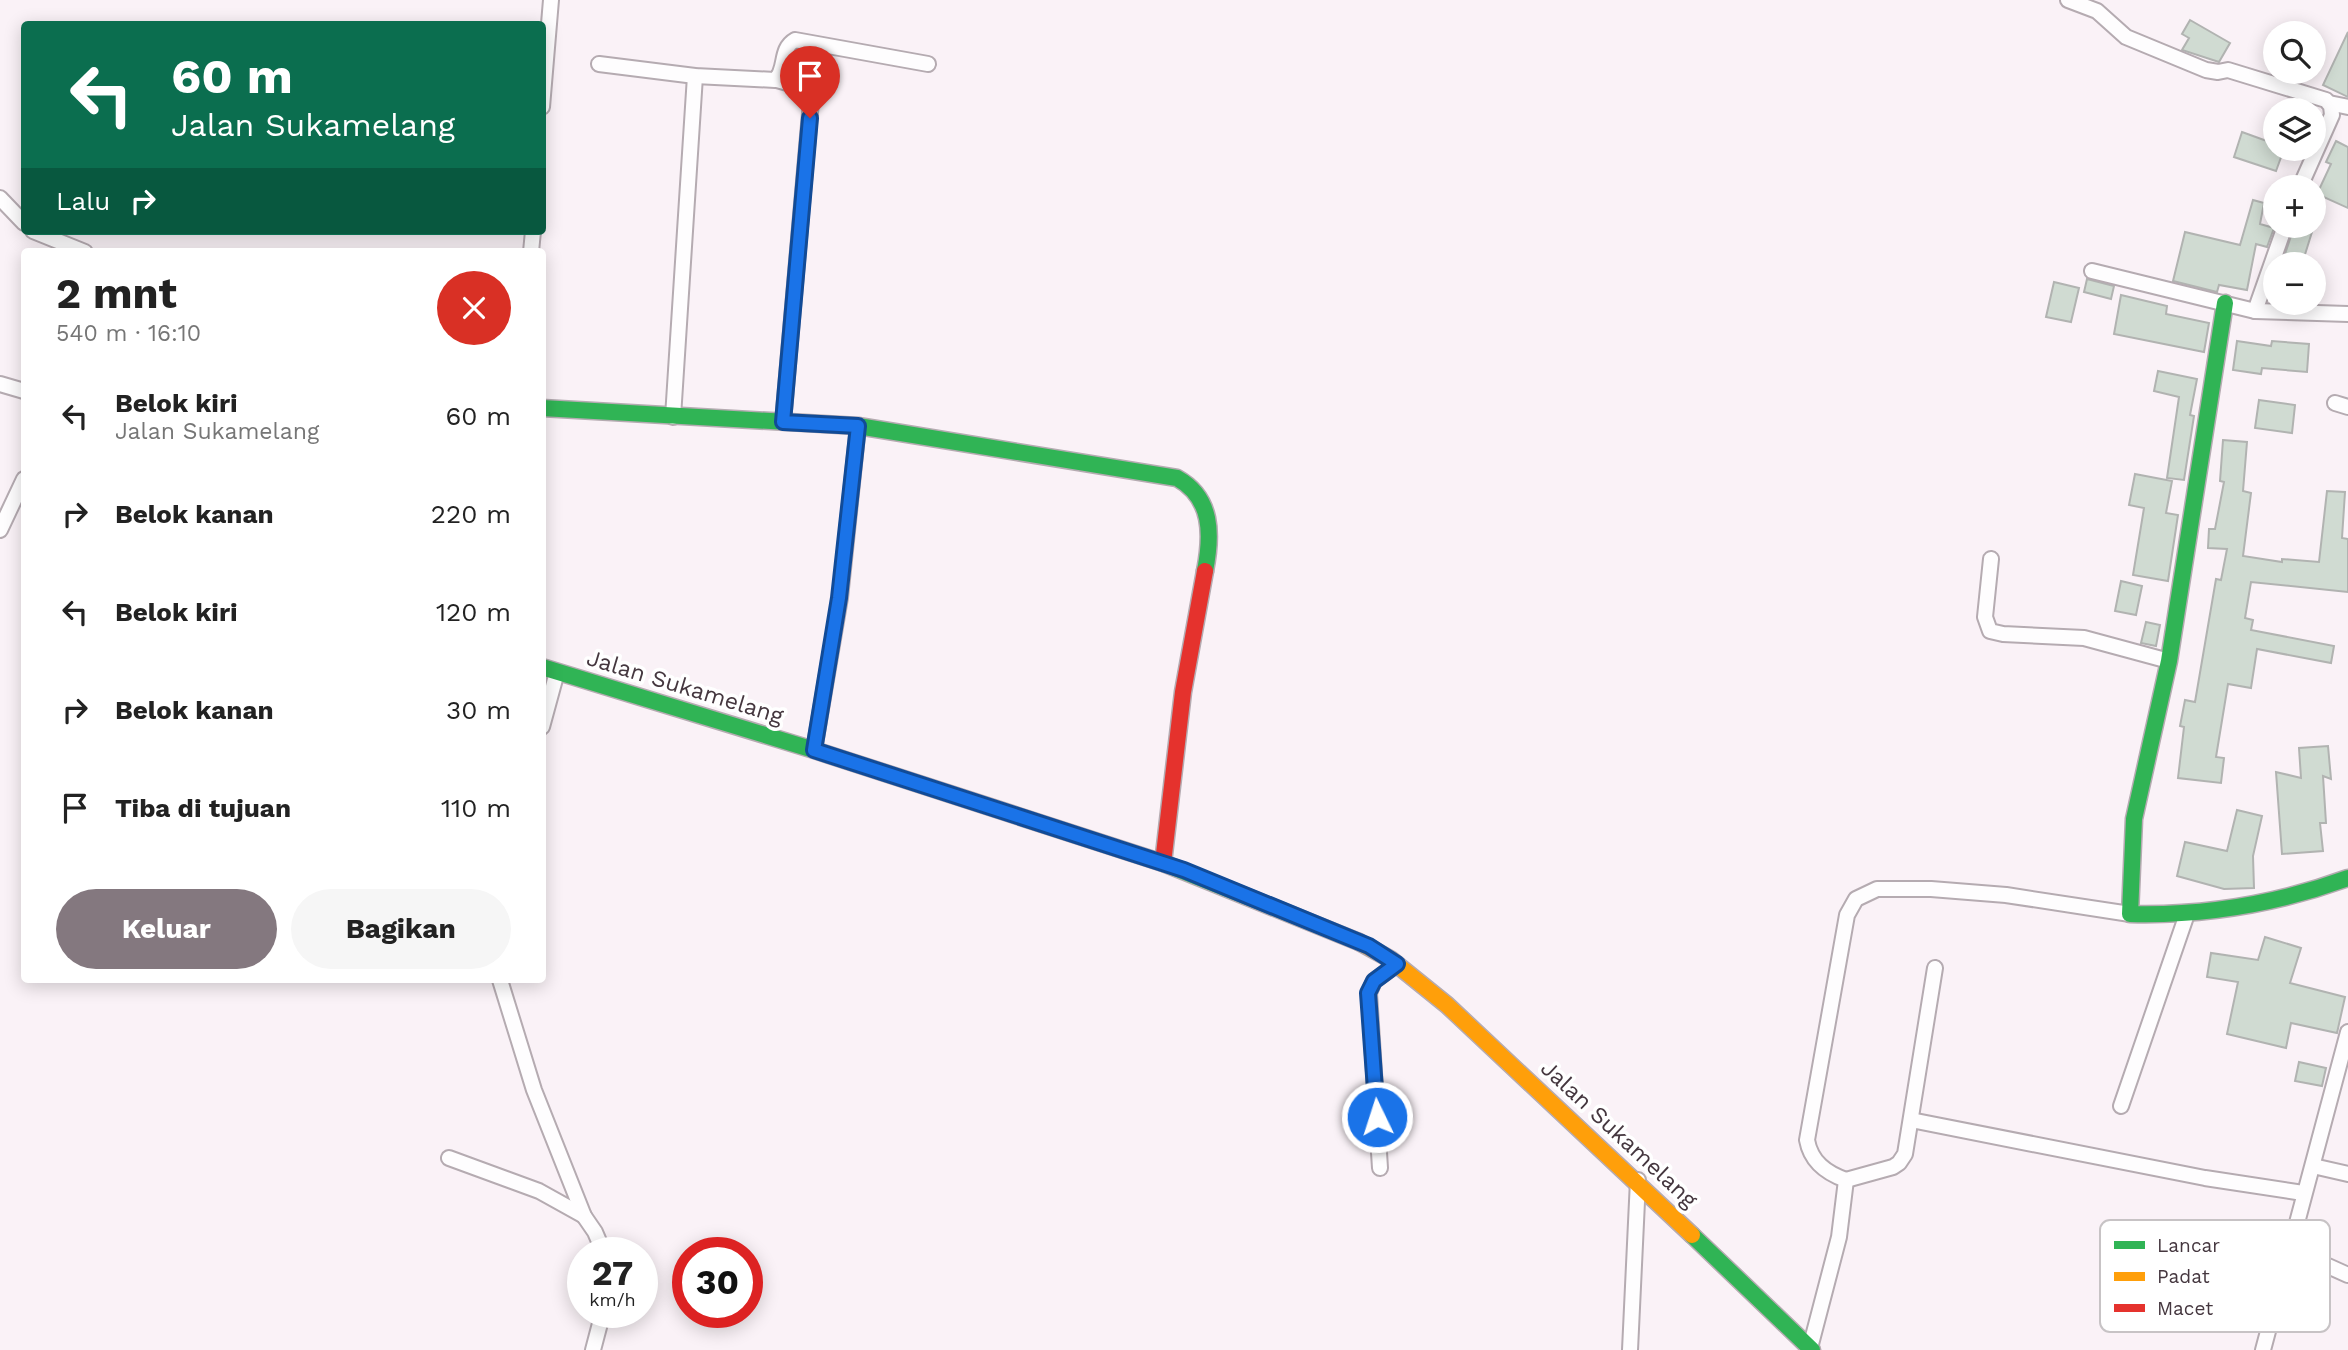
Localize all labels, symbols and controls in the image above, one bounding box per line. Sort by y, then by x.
map controls [2263,21,2326,315]
button: search [2263,21,2326,84]
pin [780,46,840,118]
text: 60 m [171,47,293,105]
icon: left [56,49,147,140]
icon: arrive [791,57,829,95]
button: layers [2263,98,2326,161]
text: Jalan Sukamelang [171,106,455,144]
button: + [2263,175,2326,238]
icon: right [124,182,162,220]
text: Lalu [56,186,110,216]
button: − [2263,252,2326,315]
text: 2 mnt [56,269,177,318]
button: close [437,271,511,345]
text: 540 m · 16:10 [56,320,201,347]
text: Belok kiri [115,388,238,418]
icon: left [56,397,94,435]
text: 60 m [445,401,511,431]
text: Jalan Sukamelang [115,418,319,445]
icon: right [56,495,94,533]
text: Belok kanan [115,499,274,529]
text: 220 m [431,499,511,529]
icon: left [56,593,94,631]
text: Belok kiri [115,597,238,627]
text: 120 m [436,597,511,627]
street label: Jalan Sukamelang [583,644,787,730]
icon: right [56,691,94,729]
text: Belok kanan [115,695,274,725]
text: 30 m [446,695,511,725]
icon: arrive [56,789,94,827]
text: Tiba di tujuan [115,793,291,823]
text: 110 m [441,793,511,823]
button: Keluar [56,889,277,969]
button: Bagikan [291,889,511,969]
street label: Jalan Sukamelang [1535,1055,1703,1214]
position arrow [1340,1080,1414,1154]
legend [2100,1220,2330,1332]
text: Lancar [2157,1234,2220,1257]
speed limit sign: 30 [672,1237,763,1328]
text: 27 [592,1252,633,1294]
text: Padat [2157,1265,2210,1288]
text: km/h [589,1289,636,1310]
text: Macet [2157,1297,2213,1320]

